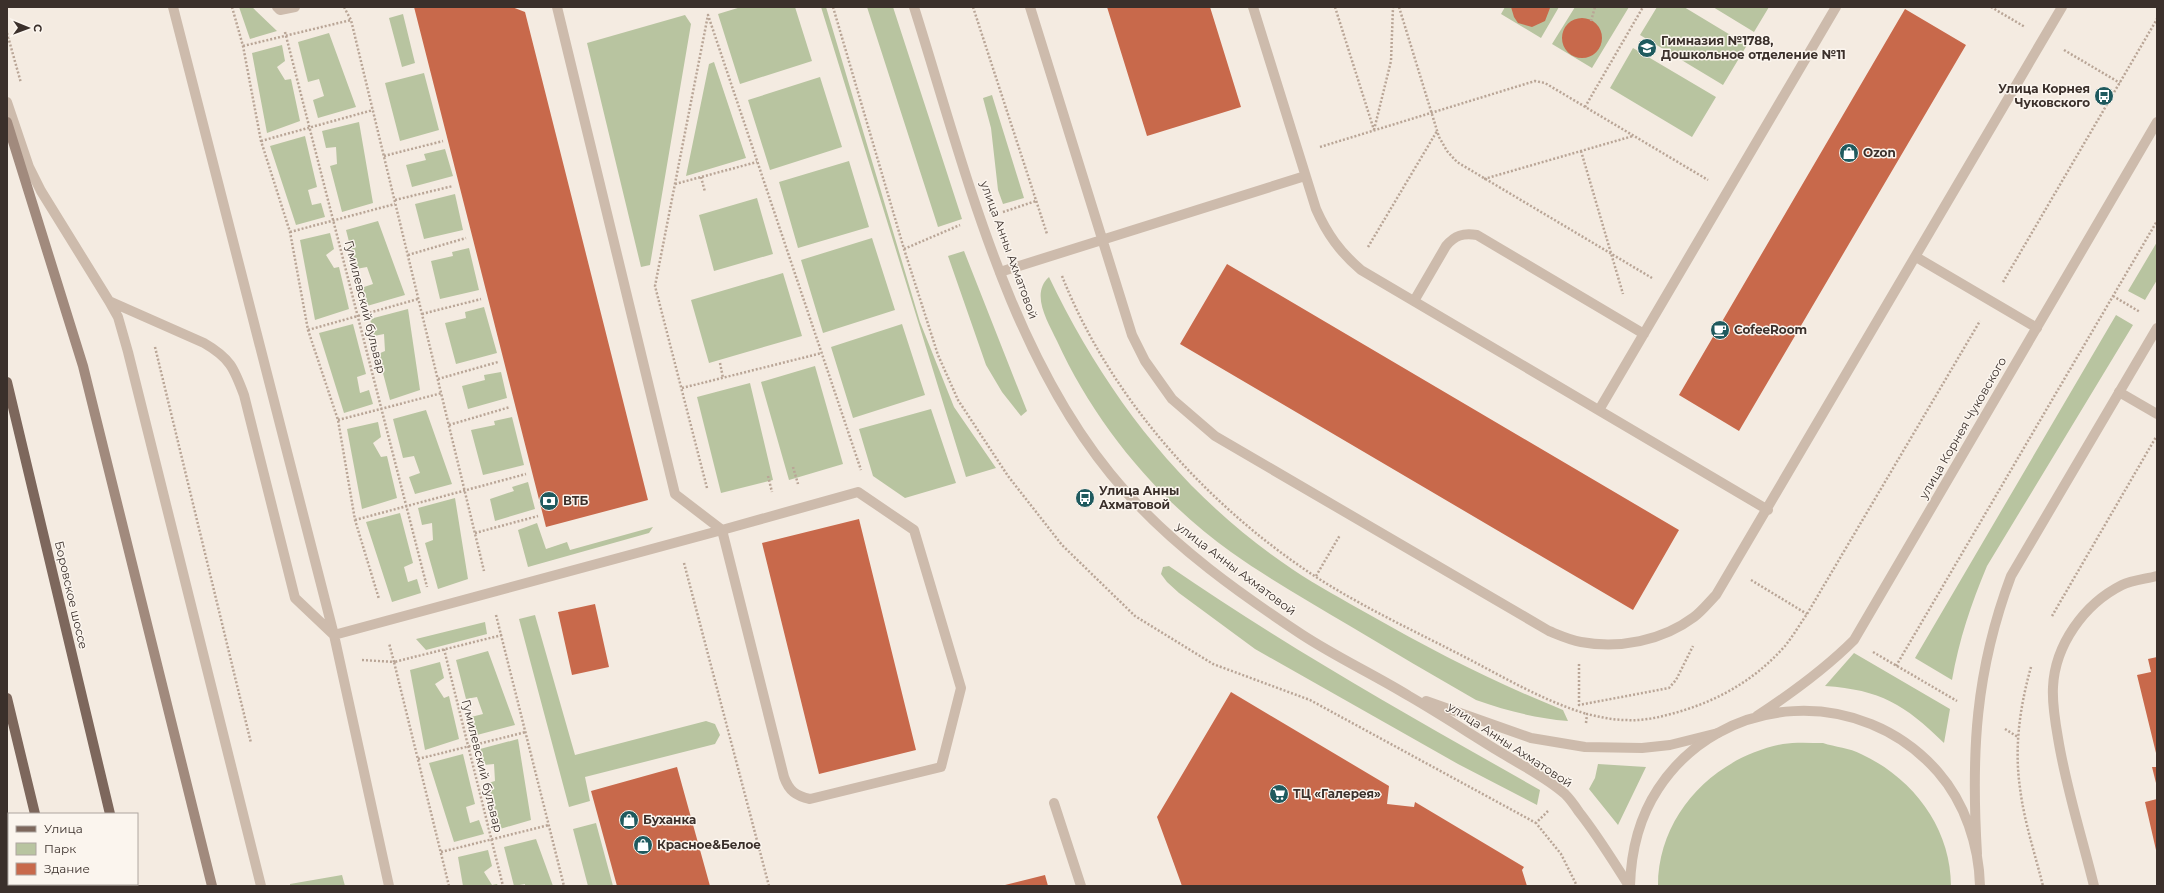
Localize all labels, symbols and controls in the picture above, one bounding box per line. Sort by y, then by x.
north arrow [8,8,48,48]
text: С [31,24,45,32]
place label: Гимназия №1788, Дошкольное отделение №11 [1661,33,1846,62]
school or university icon: Гимназия №1788, Дошкольное отделение №11 [1636,37,1658,59]
place label: Улица Корнея Чуковского [1998,81,2090,110]
bus stop icon: Улица Корнея Чуковского [2093,85,2115,107]
shop icon: Ozon [1838,142,1860,164]
place label: Ozon [1863,145,1896,160]
street label: улица Анны Ахматовой [977,178,1041,321]
street label: Гумилевский бульвар [342,239,389,375]
cafe icon: CofeeRoom [1709,319,1731,341]
place label: CofeeRoom [1734,322,1807,337]
street label: улица Корнея Чуковского [1915,354,2010,502]
place label: Улица Анны Ахматовой [1099,483,1179,512]
bus stop icon: Улица Анны Ахматовой [1074,487,1096,509]
bank icon: ВТБ [538,490,560,512]
place label: ВТБ [563,493,588,508]
street label: улица Анны Ахматовой [1173,518,1299,618]
street label: Боровское шоссе [52,539,91,651]
street label: Гумилевский бульвар [459,698,506,834]
street label: улица Анны Ахматовой [1444,698,1576,791]
supermarket icon: ТЦ «Галерея» [1268,783,1290,805]
place label: ТЦ «Галерея» [1293,786,1381,801]
shop icon: Буханка [618,809,640,831]
place label: Буханка [643,812,696,827]
legend [8,813,138,885]
text: Улица [44,821,83,836]
shop icon: Красное&Белое [632,834,654,856]
place label: Красное&Белое [657,837,761,852]
text: Парк [44,841,76,856]
text: Здание [44,861,90,876]

